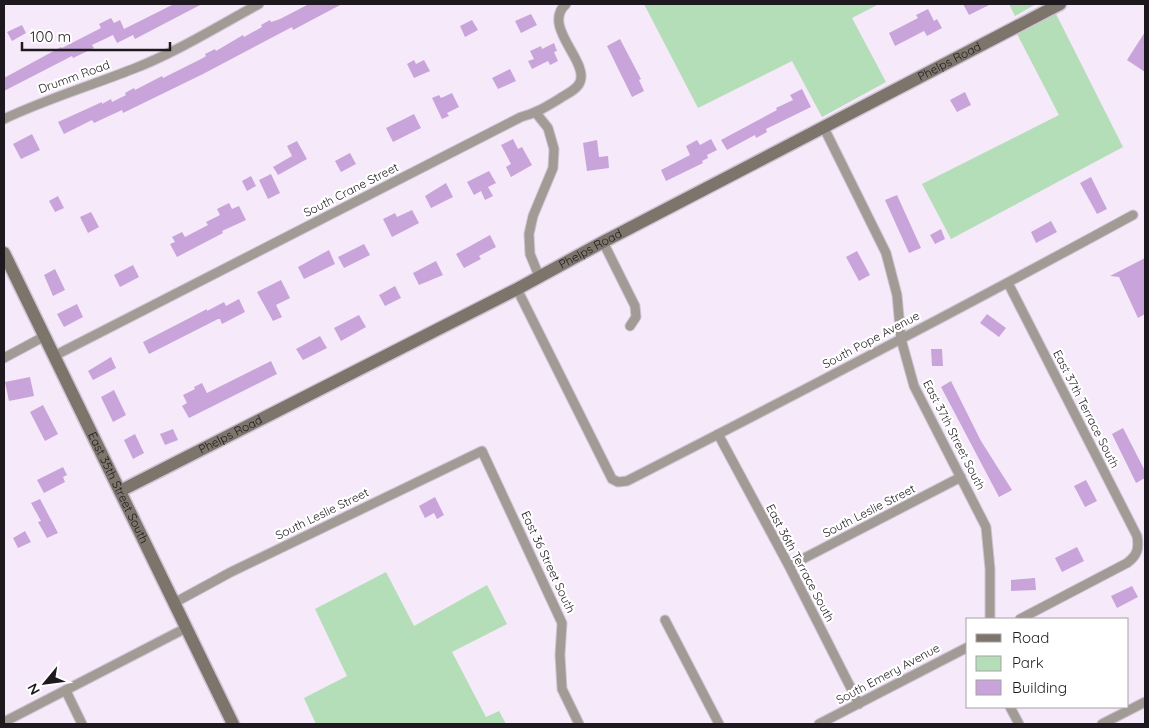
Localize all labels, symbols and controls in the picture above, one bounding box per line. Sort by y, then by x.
scale bar [22,20,170,52]
text: 100 m [30,27,71,46]
street label: Phelps Road [915,38,983,84]
street label: Drumm Road [36,57,112,96]
street label: South Crane Street [301,159,401,220]
street label: Phelps Road [556,226,624,272]
street label: South Pope Avenue [820,308,922,371]
street label: East 37th Terrace South [1050,347,1123,470]
street label: East 37th Street South [920,377,989,492]
street label: Phelps Road [196,412,265,457]
street label: East 35th Street South [85,429,152,546]
street label: South Leslie Street [820,481,918,540]
street label: South Leslie Street [273,484,371,543]
street label: East 36th Terrace South [763,501,838,624]
street label: East 36 Street South [518,508,579,615]
legend [966,618,1129,708]
text: Road [1012,628,1049,647]
street label: South Emery Avenue [833,640,942,707]
text: Park [1012,653,1044,672]
north arrow [20,658,70,708]
text: Building [1012,678,1067,697]
text: N [23,680,44,698]

